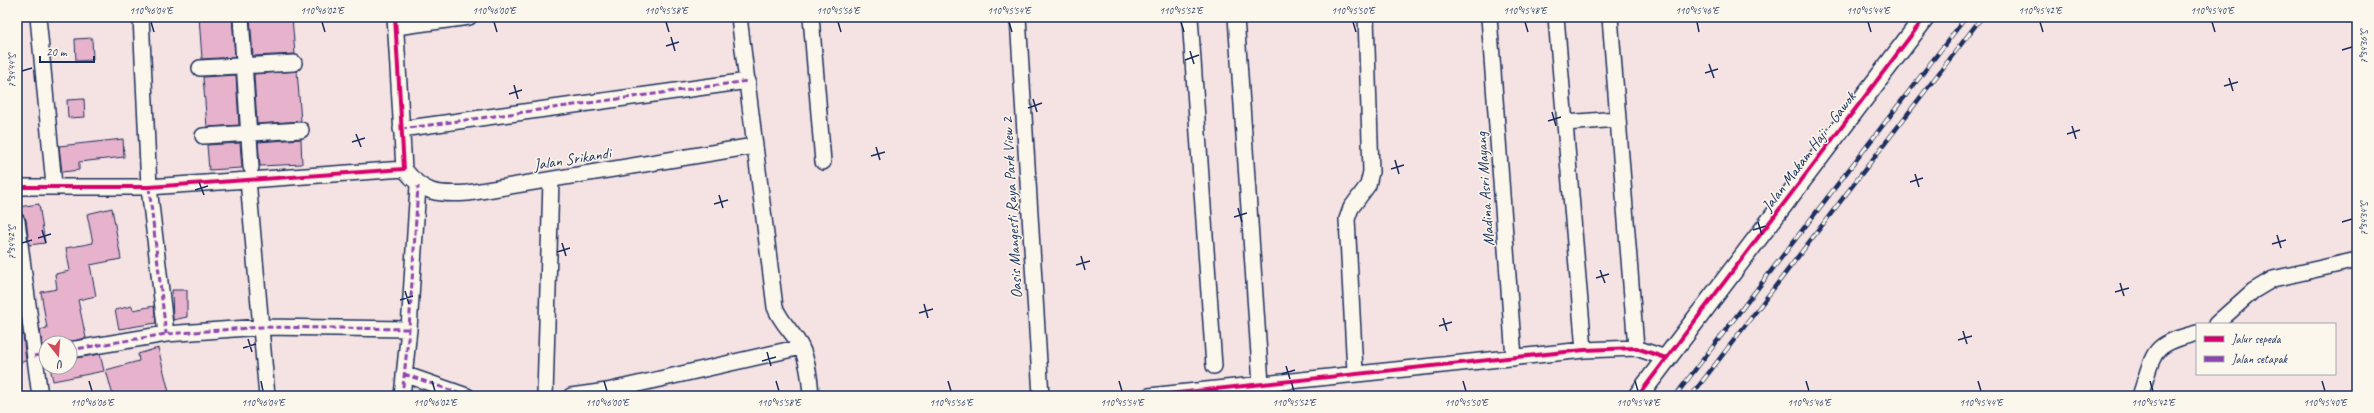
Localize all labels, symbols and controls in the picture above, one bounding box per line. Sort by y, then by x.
text: 110°46'04"E [129,4,174,17]
text: 110°46'02"E [300,4,345,17]
text: 110°46'00"E [472,4,517,17]
text: 110°45'58"E [644,4,689,17]
text: 110°45'56"E [816,4,861,17]
text: 110°45'54"E [987,4,1032,17]
text: 110°45'52"E [1159,4,1204,17]
text: 110°45'50"E [1331,4,1376,17]
text: 110°45'48"E [1503,4,1548,17]
text: 110°45'46"E [1675,4,1720,17]
text: 110°45'44"E [1846,4,1891,17]
text: 110°45'42"E [2018,4,2063,17]
text: 110°45'40"E [2190,4,2235,17]
text: 7°34'36"S [2357,28,2370,64]
scale bar [40,38,94,64]
text: 20 m [46,44,68,60]
text: 7°34'44"S [5,52,18,88]
street label: Jalan Makam Haji - Gawok [1757,87,1861,216]
street label: Oasis Mangesti Raya Park View 2 [997,115,1027,299]
street label: Madina Asri Mayang [1471,130,1499,247]
street label: Jalan Srikandi [531,143,614,175]
text: 7°34'34"S [2357,200,2370,236]
text: 7°34'42"S [5,224,18,260]
legend [2196,323,2336,375]
text: Jalur sepeda [2231,331,2282,347]
north arrow [38,335,78,375]
text: Jalan setapak [2231,351,2288,367]
text: U [54,357,66,373]
text: 110°46'06"E [70,396,115,409]
text: 110°46'04"E [241,396,286,409]
text: 110°46'02"E [413,396,458,409]
text: 110°46'00"E [585,396,630,409]
text: 110°45'58"E [757,396,802,409]
text: 110°45'56"E [929,396,974,409]
text: 110°45'54"E [1100,396,1145,409]
text: 110°45'52"E [1272,396,1317,409]
text: 110°45'50"E [1444,396,1489,409]
text: 110°45'48"E [1616,396,1661,409]
text: 110°45'46"E [1787,396,1832,409]
text: 110°45'44"E [1959,396,2004,409]
text: 110°45'42"E [2131,396,2176,409]
text: 110°45'40"E [2303,396,2348,409]

